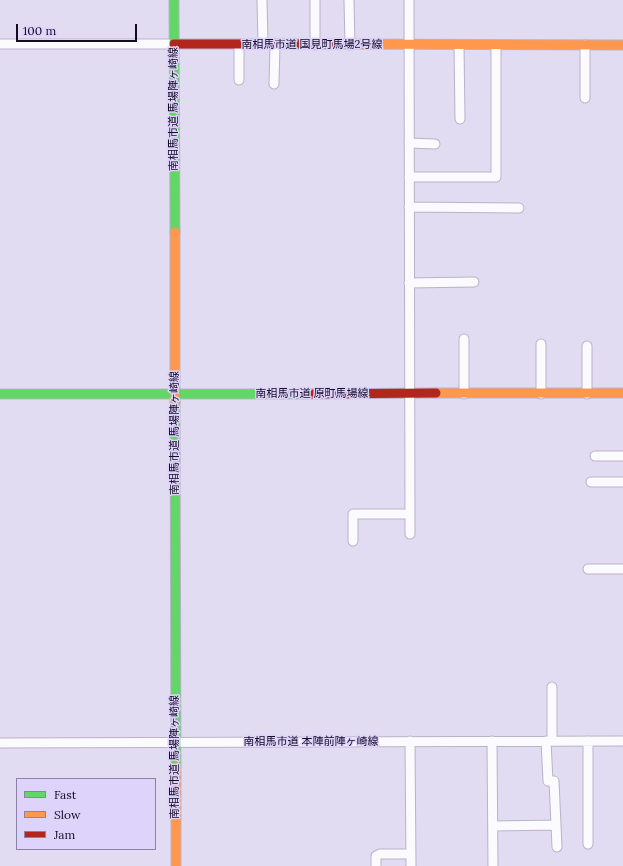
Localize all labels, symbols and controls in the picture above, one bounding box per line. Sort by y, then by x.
scale bar [18,16,139,42]
text: 100 m [23,23,56,38]
street label: 南相馬市道 国見町馬場2号線 [242,38,382,52]
street label: 南相馬市道 馬場陣ヶ崎線 [167,47,181,171]
street label: 南相馬市道 馬場陣ヶ崎線 [168,371,182,495]
street label: 南相馬市道 原町馬場線 [256,387,368,401]
street label: 南相馬市道 馬場陣ヶ崎線 [168,695,182,819]
street label: 南相馬市道 本陣前陣ヶ崎線 [244,735,378,749]
legend [16,778,156,850]
text: Fast [54,787,77,802]
text: Slow [54,807,81,822]
text: Jam [54,827,75,842]

